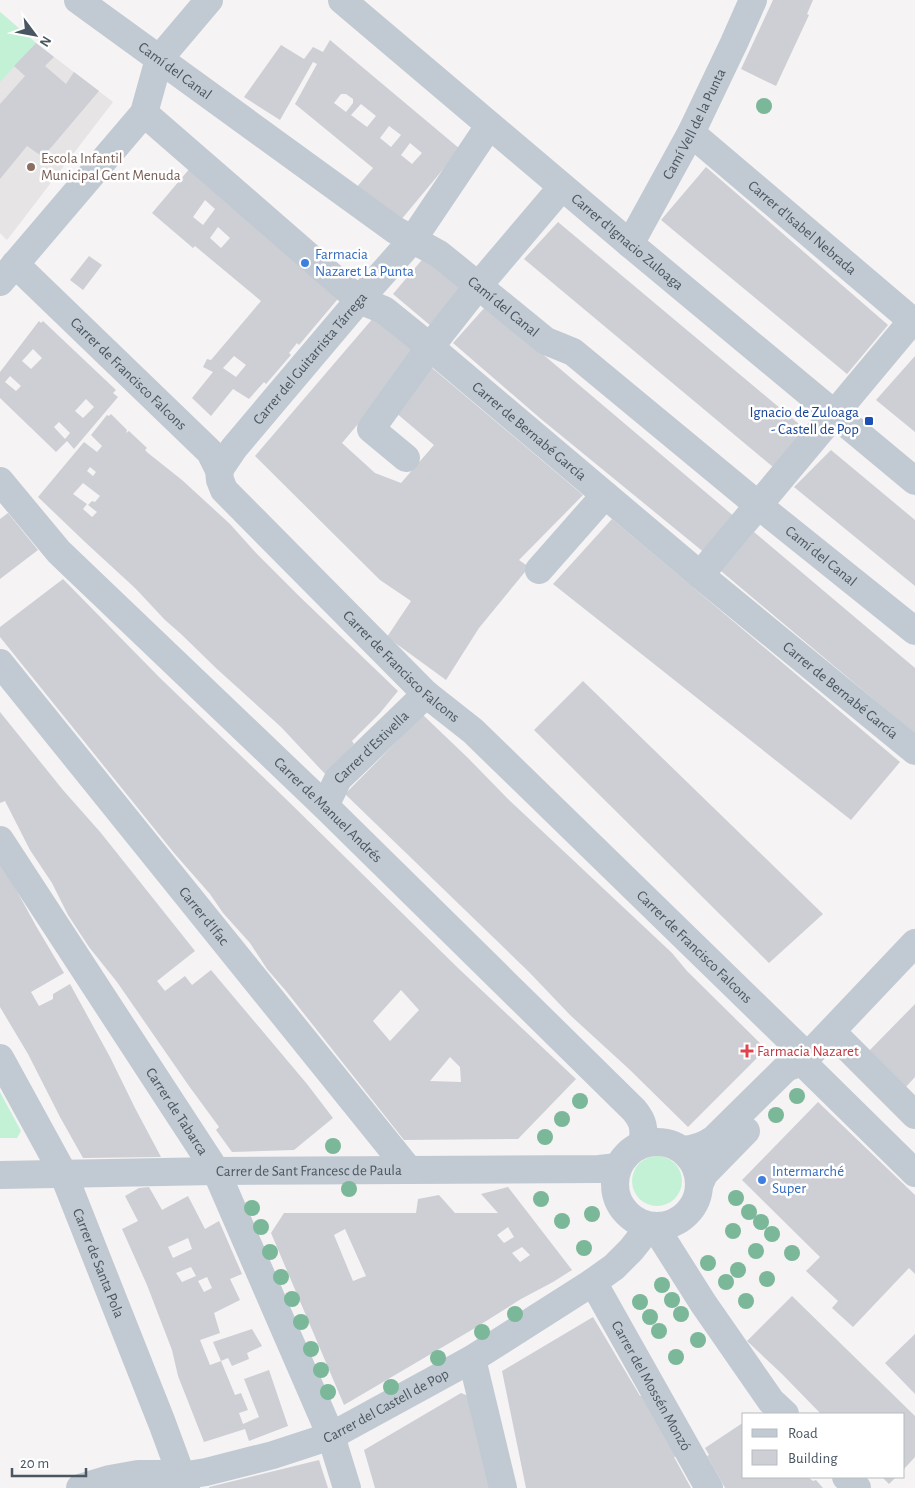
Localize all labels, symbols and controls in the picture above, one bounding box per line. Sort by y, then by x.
north arrow [10,10,60,60]
text: N [37,34,54,49]
street label: Camí del Canal [135,39,214,102]
street label: Camí Vell de la Punta [660,66,729,182]
place label: Escola Infantil Municipal Gent Menuda [41,151,181,183]
marker: Escola Infantil Municipal Gent Menuda [25,161,37,173]
street label: Carrer d'Isabel Nebrada [745,178,859,278]
street label: Carrer d'Ignacio Zuloaga [568,191,686,293]
place label: Farmacia Nazaret La Punta [315,247,414,279]
marker: Farmacia Nazaret La Punta [299,257,311,269]
street label: Camí del Canal [465,274,542,340]
street label: Carrer del Guitarrista Tárrega [250,290,370,428]
street label: Carrer de Francisco Falcons [68,315,189,433]
street label: Carrer de Bernabé García [469,379,589,484]
place label: Ignacio de Zuloaga - Castell de Pop [750,405,859,437]
marker: Ignacio de Zuloaga - Castell de Pop [863,415,875,427]
street label: Camí del Canal [782,523,859,589]
street label: Carrer de Francisco Falcons [340,608,462,725]
street label: Carrer de Bernabé García [780,639,901,742]
street label: Carrer d'Estivella [331,708,412,787]
street label: Carrer de Manuel Andrés [271,755,385,866]
street label: Carrer d'Ifac [176,884,232,948]
street label: Carrer de Francisco Falcons [634,888,755,1006]
place label: Farmacia Nazaret [757,1044,859,1059]
marker: Farmacia Nazaret [741,1045,753,1057]
street label: Carrer de Tabarca [143,1065,211,1158]
street label: Carrer de Sant Francesc de Paula [216,1163,402,1179]
place label: Intermarché Super [772,1164,844,1196]
marker: Intermarché Super [756,1174,768,1186]
street label: Carrer de Santa Pola [70,1206,127,1320]
street label: Carrer del Mossén Monzó [608,1318,693,1453]
street label: Carrer del Castell de Pop [322,1366,452,1446]
legend [742,1413,905,1478]
text: Road [788,1426,818,1441]
scale bar [12,1446,86,1478]
text: Building [788,1451,838,1466]
text: 20 m [20,1456,49,1471]

